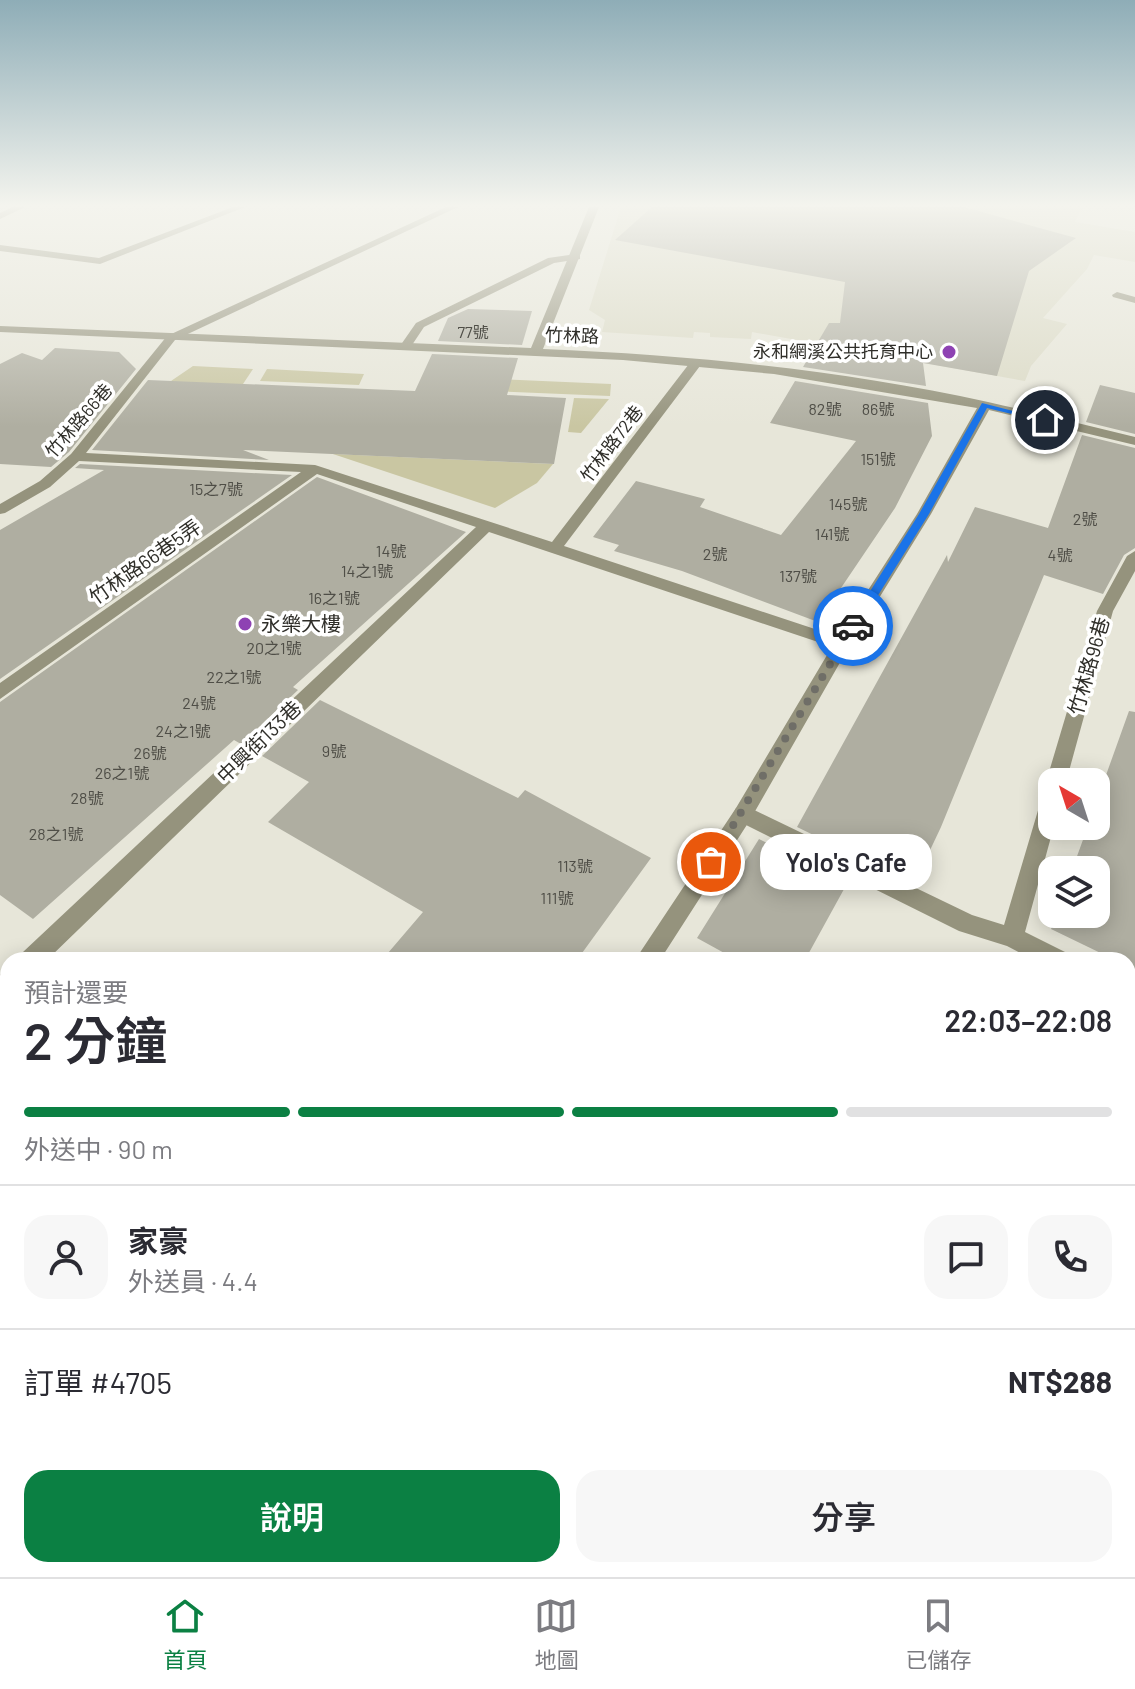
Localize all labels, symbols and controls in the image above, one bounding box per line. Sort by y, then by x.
house number: 77號 [457,322,489,341]
street label: 竹林路 [545,323,599,347]
place label: 永和網溪公共托育中心 [753,340,933,362]
marker: 永和網溪公共托育中心 [940,343,958,361]
street label: 竹林路66巷 [40,379,116,462]
pin [1011,386,1079,454]
icon: home [1023,398,1067,442]
house number: 82號 [809,399,841,418]
house number: 86號 [862,399,894,418]
street label: 竹林路72巷 [575,401,647,486]
house number: 151號 [861,449,895,468]
house number: 15之7號 [189,479,243,498]
house number: 145號 [829,494,867,513]
house number: 2號 [1073,509,1097,528]
street label: 竹林路66巷5弄 [84,514,205,609]
house number: 141號 [815,524,849,543]
house number: 14號 [376,541,406,560]
house number: 2號 [703,544,727,563]
house number: 4號 [1048,545,1072,564]
house number: 14之1號 [341,561,393,580]
house number: 137號 [779,566,817,585]
courier [813,586,893,666]
house number: 16之1號 [308,588,360,607]
icon: car [831,604,875,648]
place label: 永樂大樓 [261,611,341,635]
street label: 竹林路96巷 [1063,614,1113,717]
marker: 永樂大樓 [236,615,254,633]
house number: 20之1號 [246,638,302,657]
house number: 22之1號 [207,667,261,686]
house number: 24號 [182,693,216,712]
street label: 中興街133巷 [211,695,305,787]
house number: 24之1號 [156,721,211,740]
house number: 9號 [322,741,346,760]
house number: 26號 [134,743,166,762]
house number: 26之1號 [95,763,149,782]
north arrow [1038,768,1110,840]
map controls [1038,768,1110,928]
house number: 28號 [71,788,103,807]
house number: 28之1號 [29,824,83,843]
pin [677,828,745,896]
callout: Yolo's Cafe [759,834,931,890]
icon: bag [689,840,733,884]
text: Yolo's Cafe [785,846,907,877]
house number: 113號 [557,856,593,875]
button: layers [1038,856,1110,928]
house number: 111號 [541,888,573,907]
text: 預計還要 [24,976,128,1007]
text: 22:03–22:08 [945,1002,1112,1038]
text: 2 分鐘 [24,1008,167,1070]
text: 外送中 · 90 m [24,1133,173,1164]
button: person [24,1215,108,1299]
button: chat [924,1215,1008,1299]
button: phone [1028,1215,1112,1299]
text: 家豪 [128,1222,188,1258]
text: 外送員 · 4.4 [128,1265,258,1296]
text: NT$288 [1008,1363,1112,1399]
text: 訂單 #4705 [24,1364,172,1400]
button: 說明 [24,1470,560,1562]
button: 分享 [576,1470,1112,1562]
tab: 首頁 [163,1594,208,1674]
tab: 地圖 [534,1594,579,1674]
tab: 已儲存 [905,1594,972,1674]

